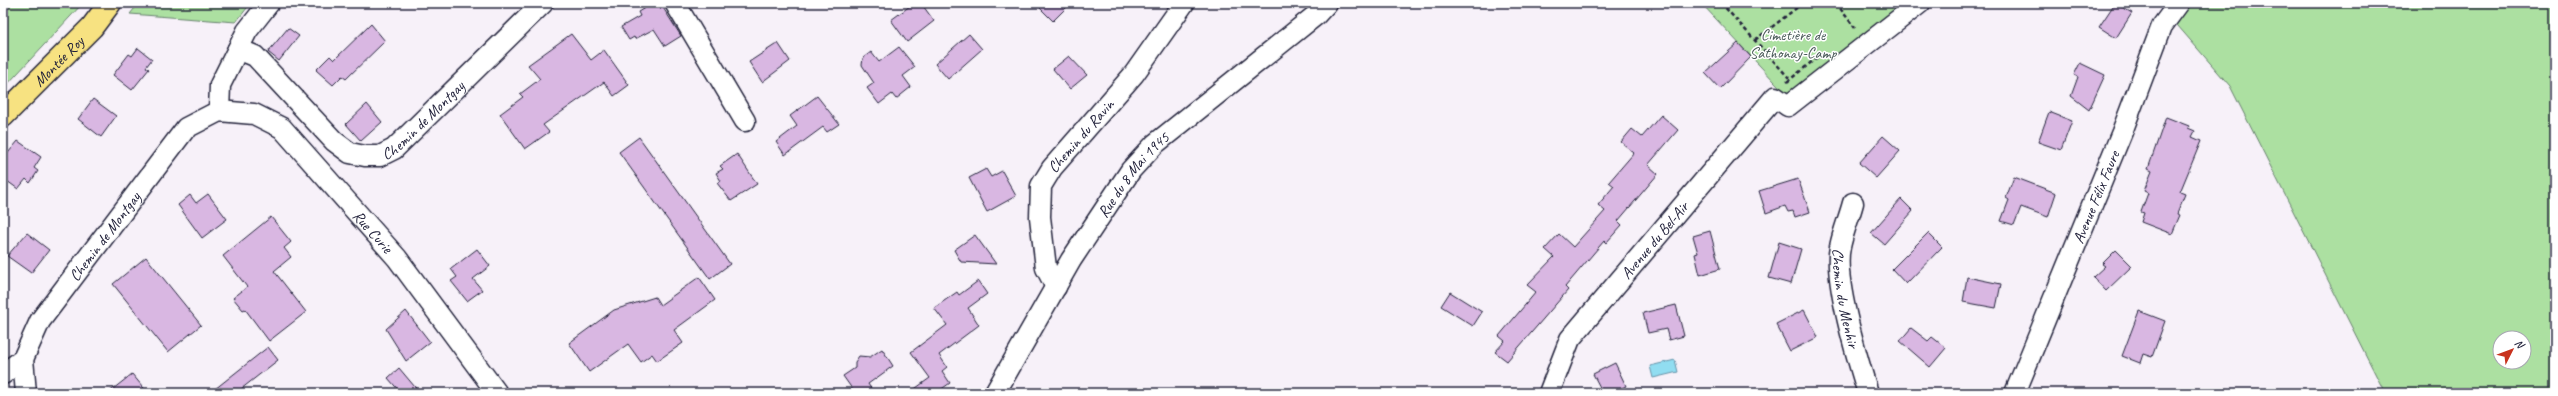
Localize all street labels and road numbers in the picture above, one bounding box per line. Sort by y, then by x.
street label: Montée Roy [29,31,89,91]
street label: Chemin de Montgay [379,76,470,165]
street label: Chemin du Ravin [1044,95,1119,177]
street label: Rue du 8 Mai 1945 [1093,127,1174,222]
street label: Avenue Félix Faure [2068,146,2125,247]
street label: Chemin de Montgay [65,187,146,285]
street label: Avenue du Bel-Air [1616,196,1695,283]
street label: Rue Curie [348,206,398,259]
street label: Chemin du Menhir [1828,248,1864,353]

